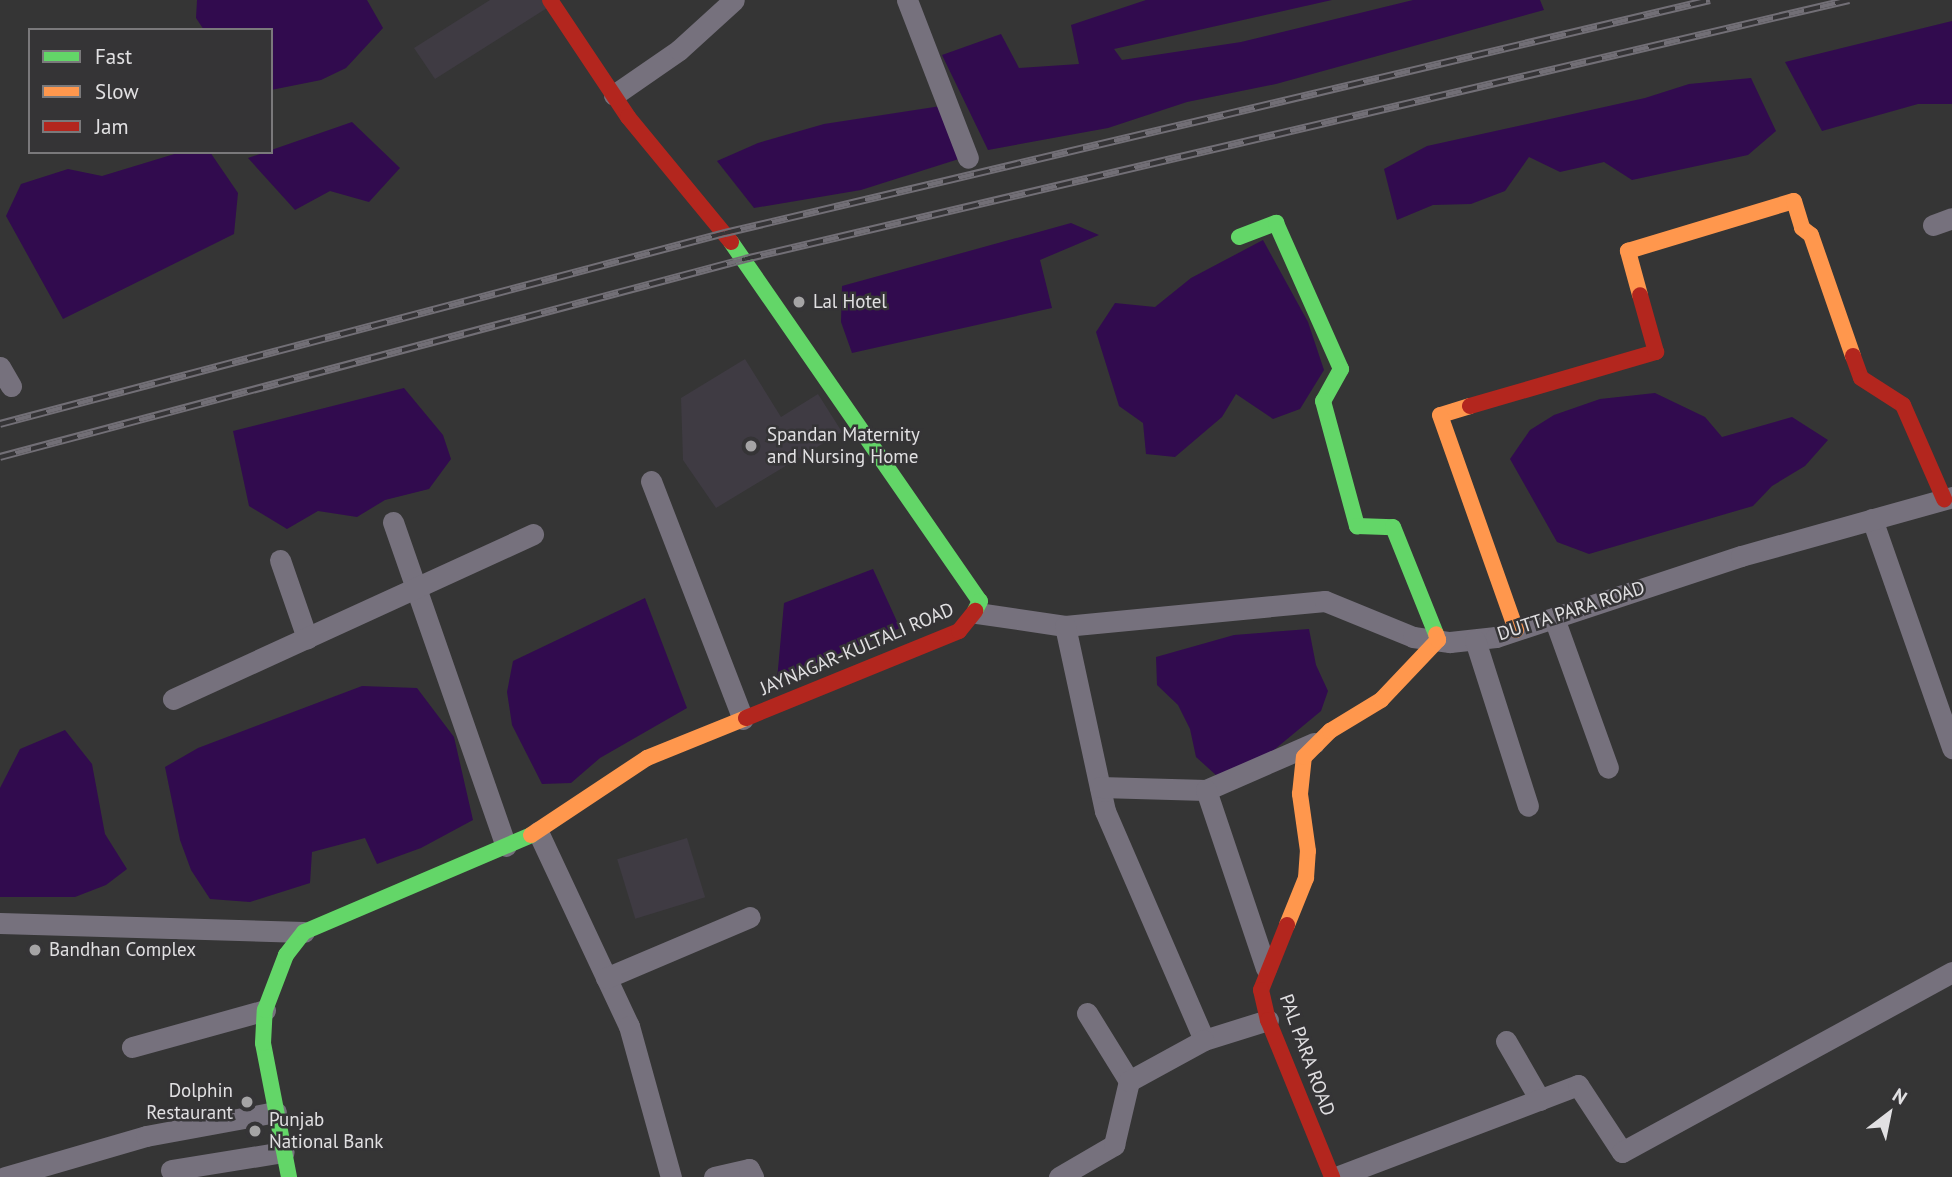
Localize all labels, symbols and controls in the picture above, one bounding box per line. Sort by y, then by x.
legend [28,28,273,154]
text: Fast [95,43,132,70]
text: Slow [95,78,139,105]
text: Jam [95,113,129,140]
place label: Lal Hotel [813,291,887,313]
marker: Lal Hotel [791,294,807,310]
place label: Spandan Maternity and Nursing Home [767,424,920,468]
marker: Spandan Maternity and Nursing Home [741,436,761,456]
street label: DUTTA PARA ROAD [1494,576,1648,646]
street label: JAYNAGAR-KULTALI ROAD [757,598,957,700]
place label: Bandhan Complex [49,939,196,961]
marker: Bandhan Complex [27,942,43,958]
street label: PAL PARA ROAD [1274,990,1340,1120]
north arrow [1854,1079,1924,1149]
place label: Dolphin Restaurant [146,1080,233,1124]
text: N [1888,1083,1912,1110]
marker: Dolphin Restaurant [239,1094,255,1110]
place label: Punjab National Bank [269,1109,383,1153]
marker: Punjab National Bank [247,1123,263,1139]

